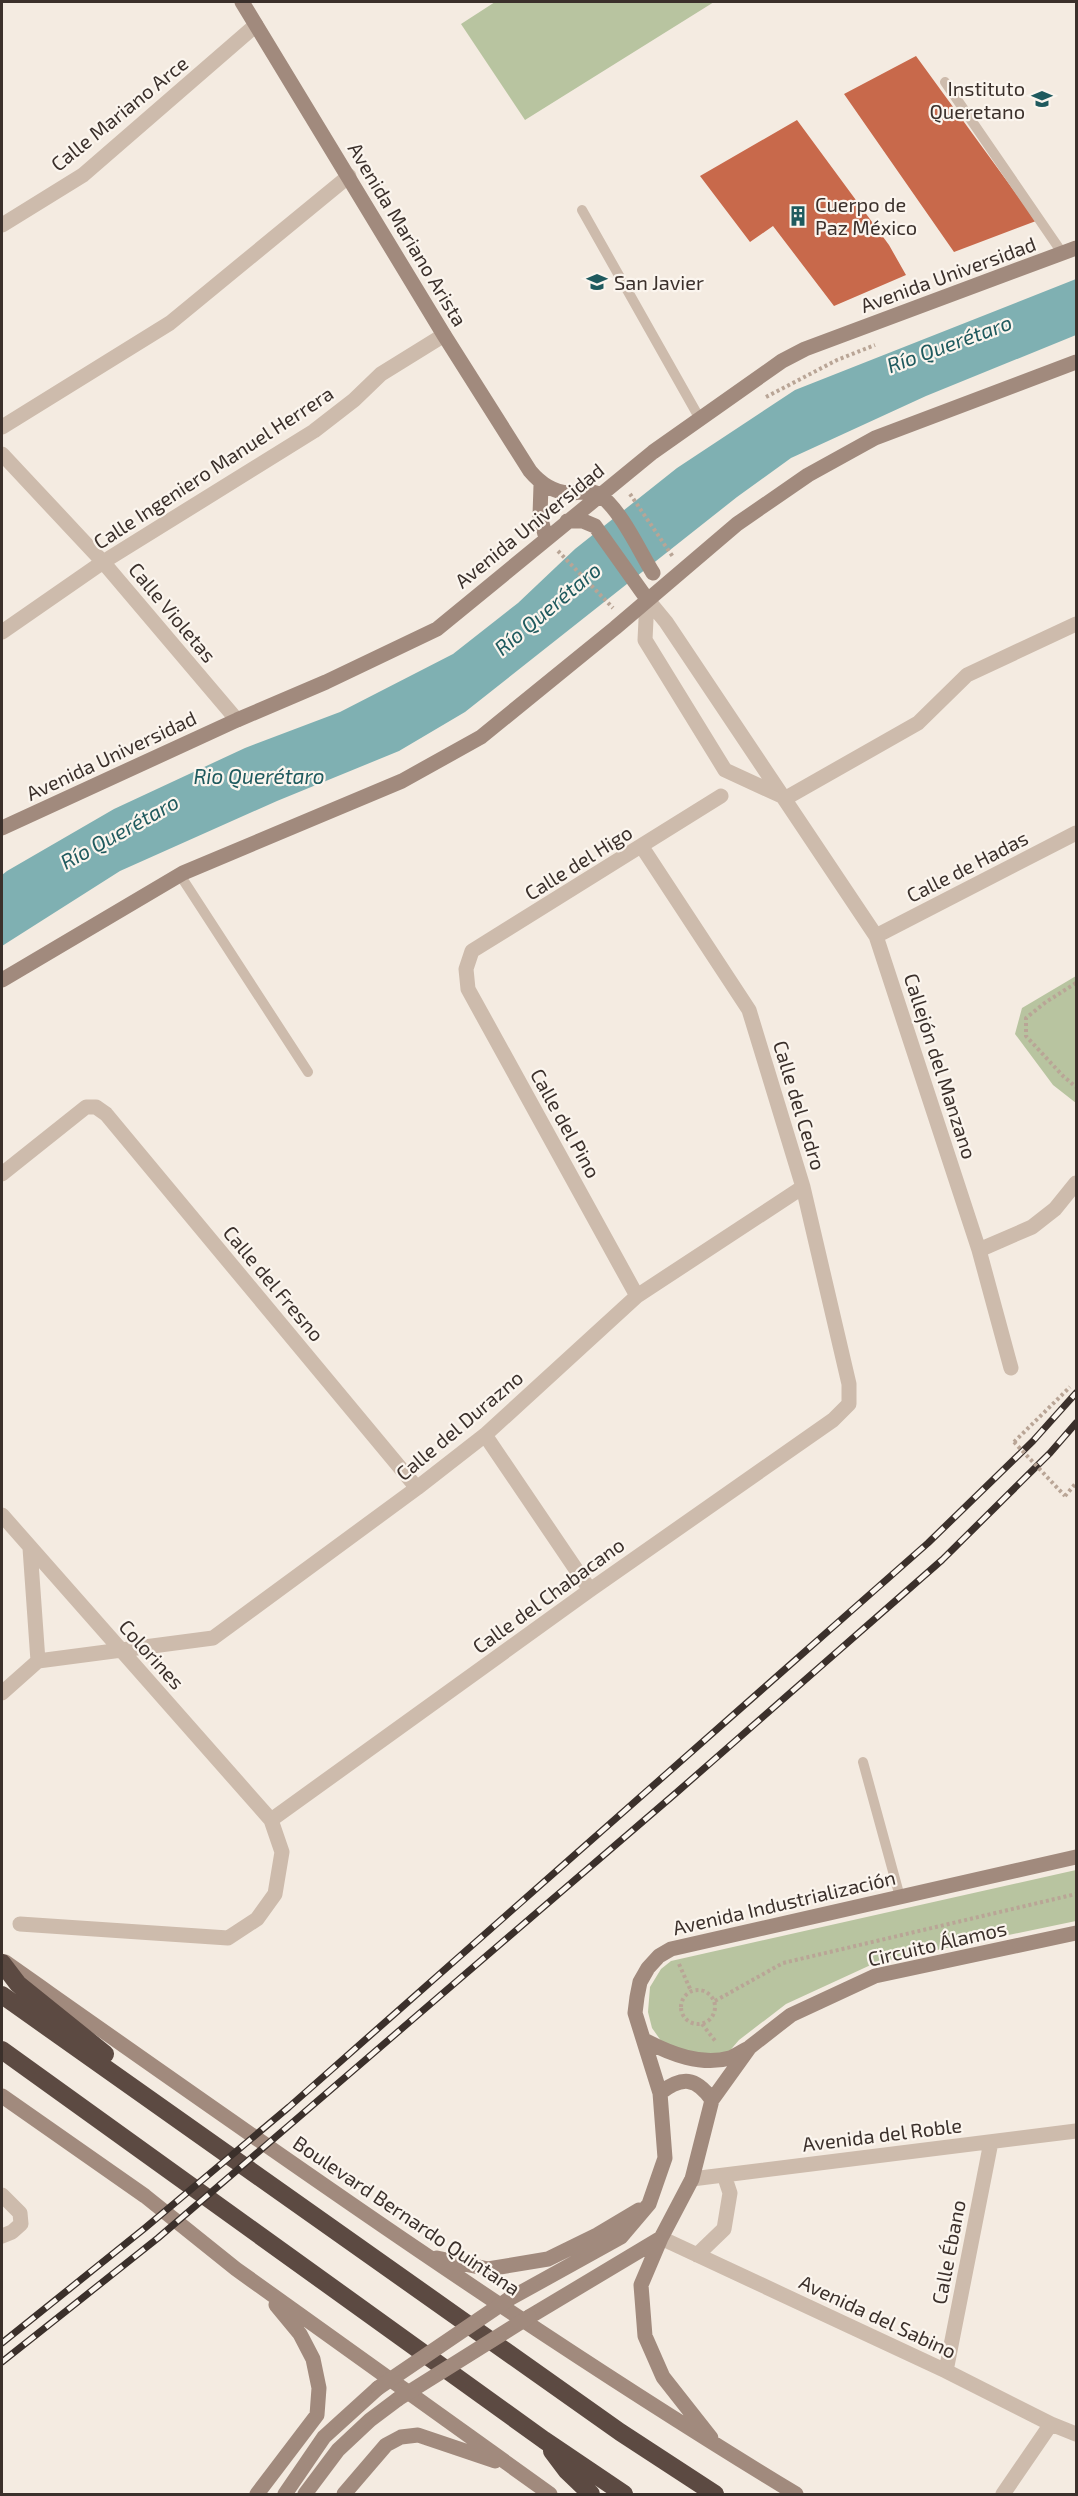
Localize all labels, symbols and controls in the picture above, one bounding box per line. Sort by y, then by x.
street label: Calle Mariano Arce [46,50,192,176]
place label: Instituto Queretano [929,76,1025,123]
school or university icon: Instituto Queretano [1030,87,1054,111]
street label: Avenida Mariano Arista [344,138,472,330]
place label: Cuerpo de Paz México [815,192,917,239]
building icon: Cuerpo de Paz México [786,204,810,228]
street label: Avenida Universidad [857,231,1039,317]
school or university icon: San Javier [585,270,609,294]
place label: San Javier [614,270,704,294]
water label: Río Querétaro [883,309,1015,378]
street label: Calle Ingeniero Manuel Herrera [89,380,337,554]
street label: Avenida Universidad [450,457,608,593]
water label: Río Querétaro [489,556,606,661]
street label: Calle Violetas [124,557,222,667]
street label: Avenida Universidad [22,705,200,805]
water label: Rio Querétaro [193,763,325,789]
water label: Río Querétaro [56,788,183,875]
street label: Calle del Higo [520,819,636,905]
street label: Calle de Hadas [902,825,1032,907]
street label: Callejón del Manzano [900,970,982,1162]
street label: Calle del Cedro [769,1037,831,1173]
street label: Calle del Pino [526,1064,606,1182]
street label: Calle del Fresno [219,1220,329,1346]
street label: Calle del Durazno [391,1365,527,1485]
street label: Calle del Chabacano [467,1532,629,1658]
street label: Colorines [114,1614,190,1694]
street label: Avenida Industrialización [670,1865,898,1939]
street label: Circuito Álamos [865,1915,1009,1971]
street label: Avenida del Roble [801,2112,963,2156]
street label: Boulevard Bernardo Quintana [289,2130,525,2300]
street label: Calle Ébano [926,2198,970,2306]
street label: Avenida del Sabino [796,2269,960,2363]

